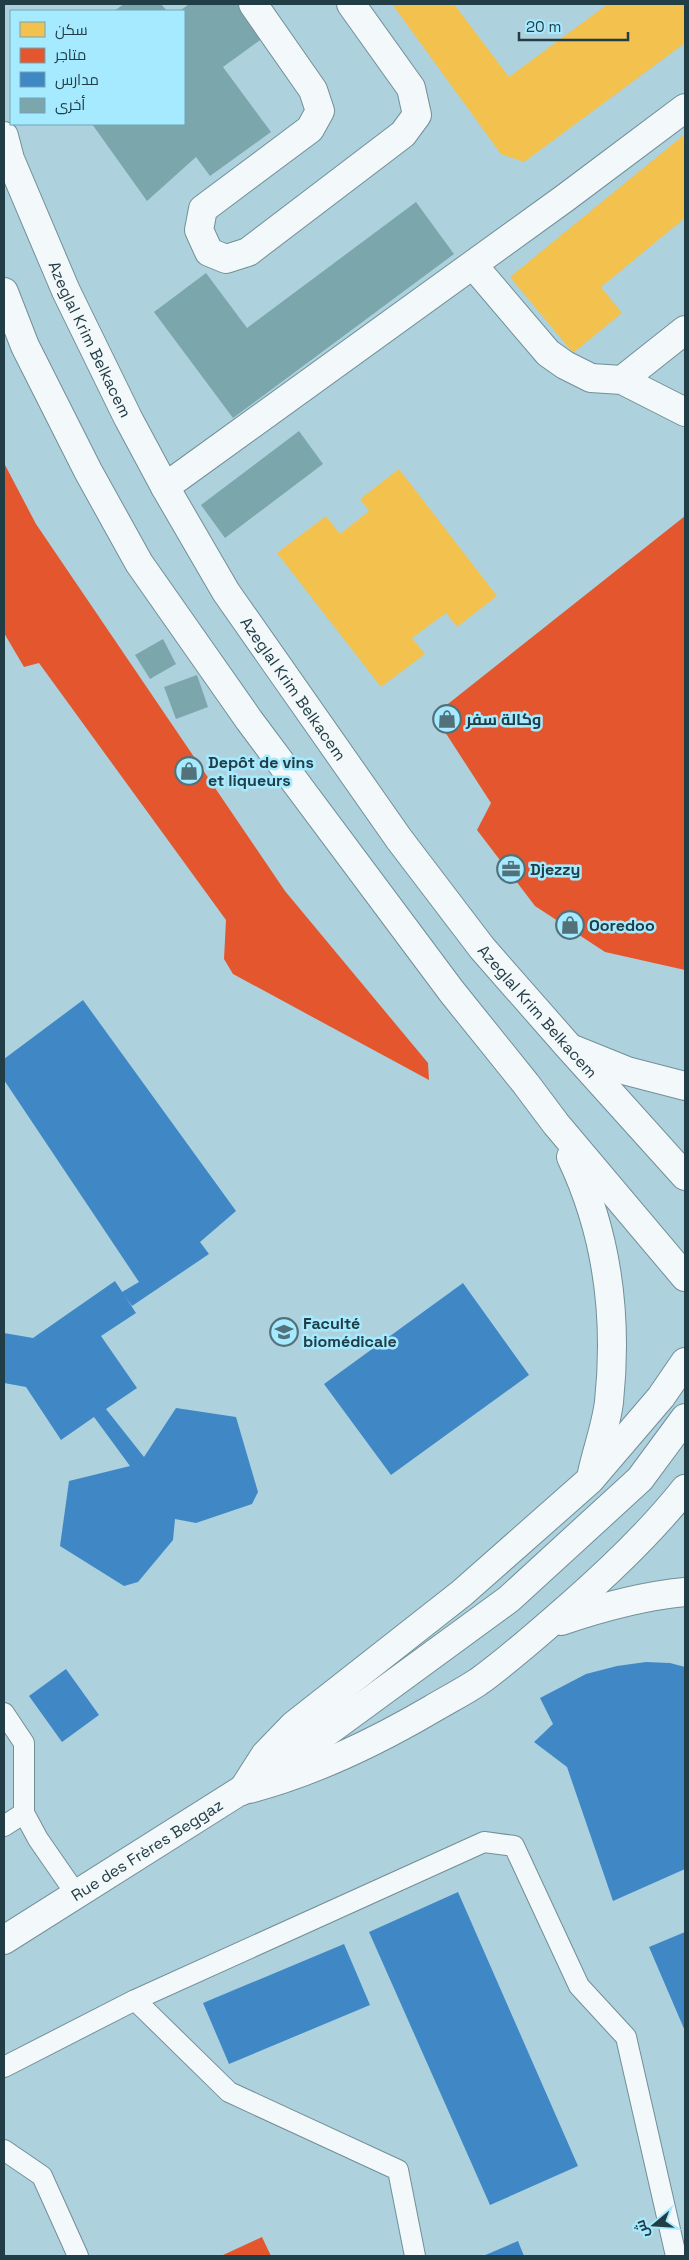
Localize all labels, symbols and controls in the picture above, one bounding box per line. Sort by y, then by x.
legend [10,10,185,125]
scale bar [519,10,628,42]
text: 20 m [526,17,561,36]
text: سكن [55,20,88,40]
text: متاجر [54,45,86,64]
text: مدارس [55,70,99,90]
text: أخرى [55,95,85,115]
street label: Azeglal Krim Belkacem [44,258,137,421]
street label: Azeglal Krim Belkacem [236,612,351,765]
shop icon: وكالة سفر [432,704,462,734]
place label: وكالة سفر [465,709,541,730]
place label: Depôt de vins et liqueurs [208,752,314,791]
shop icon: Depôt de vins et liqueurs [174,756,204,786]
office icon: Djezzy [496,854,526,884]
place label: Djezzy [530,859,580,880]
shop icon: Ooredoo [555,910,585,940]
place label: Ooredoo [589,915,655,936]
street label: Azeglal Krim Belkacem [473,940,602,1082]
place label: Faculté biomédicale [303,1313,397,1352]
school or university icon: Faculté biomédicale [269,1317,299,1347]
street label: Rue des Frères Beggaz [67,1794,227,1906]
north arrow [629,2200,679,2250]
text: ش [630,2218,653,2240]

